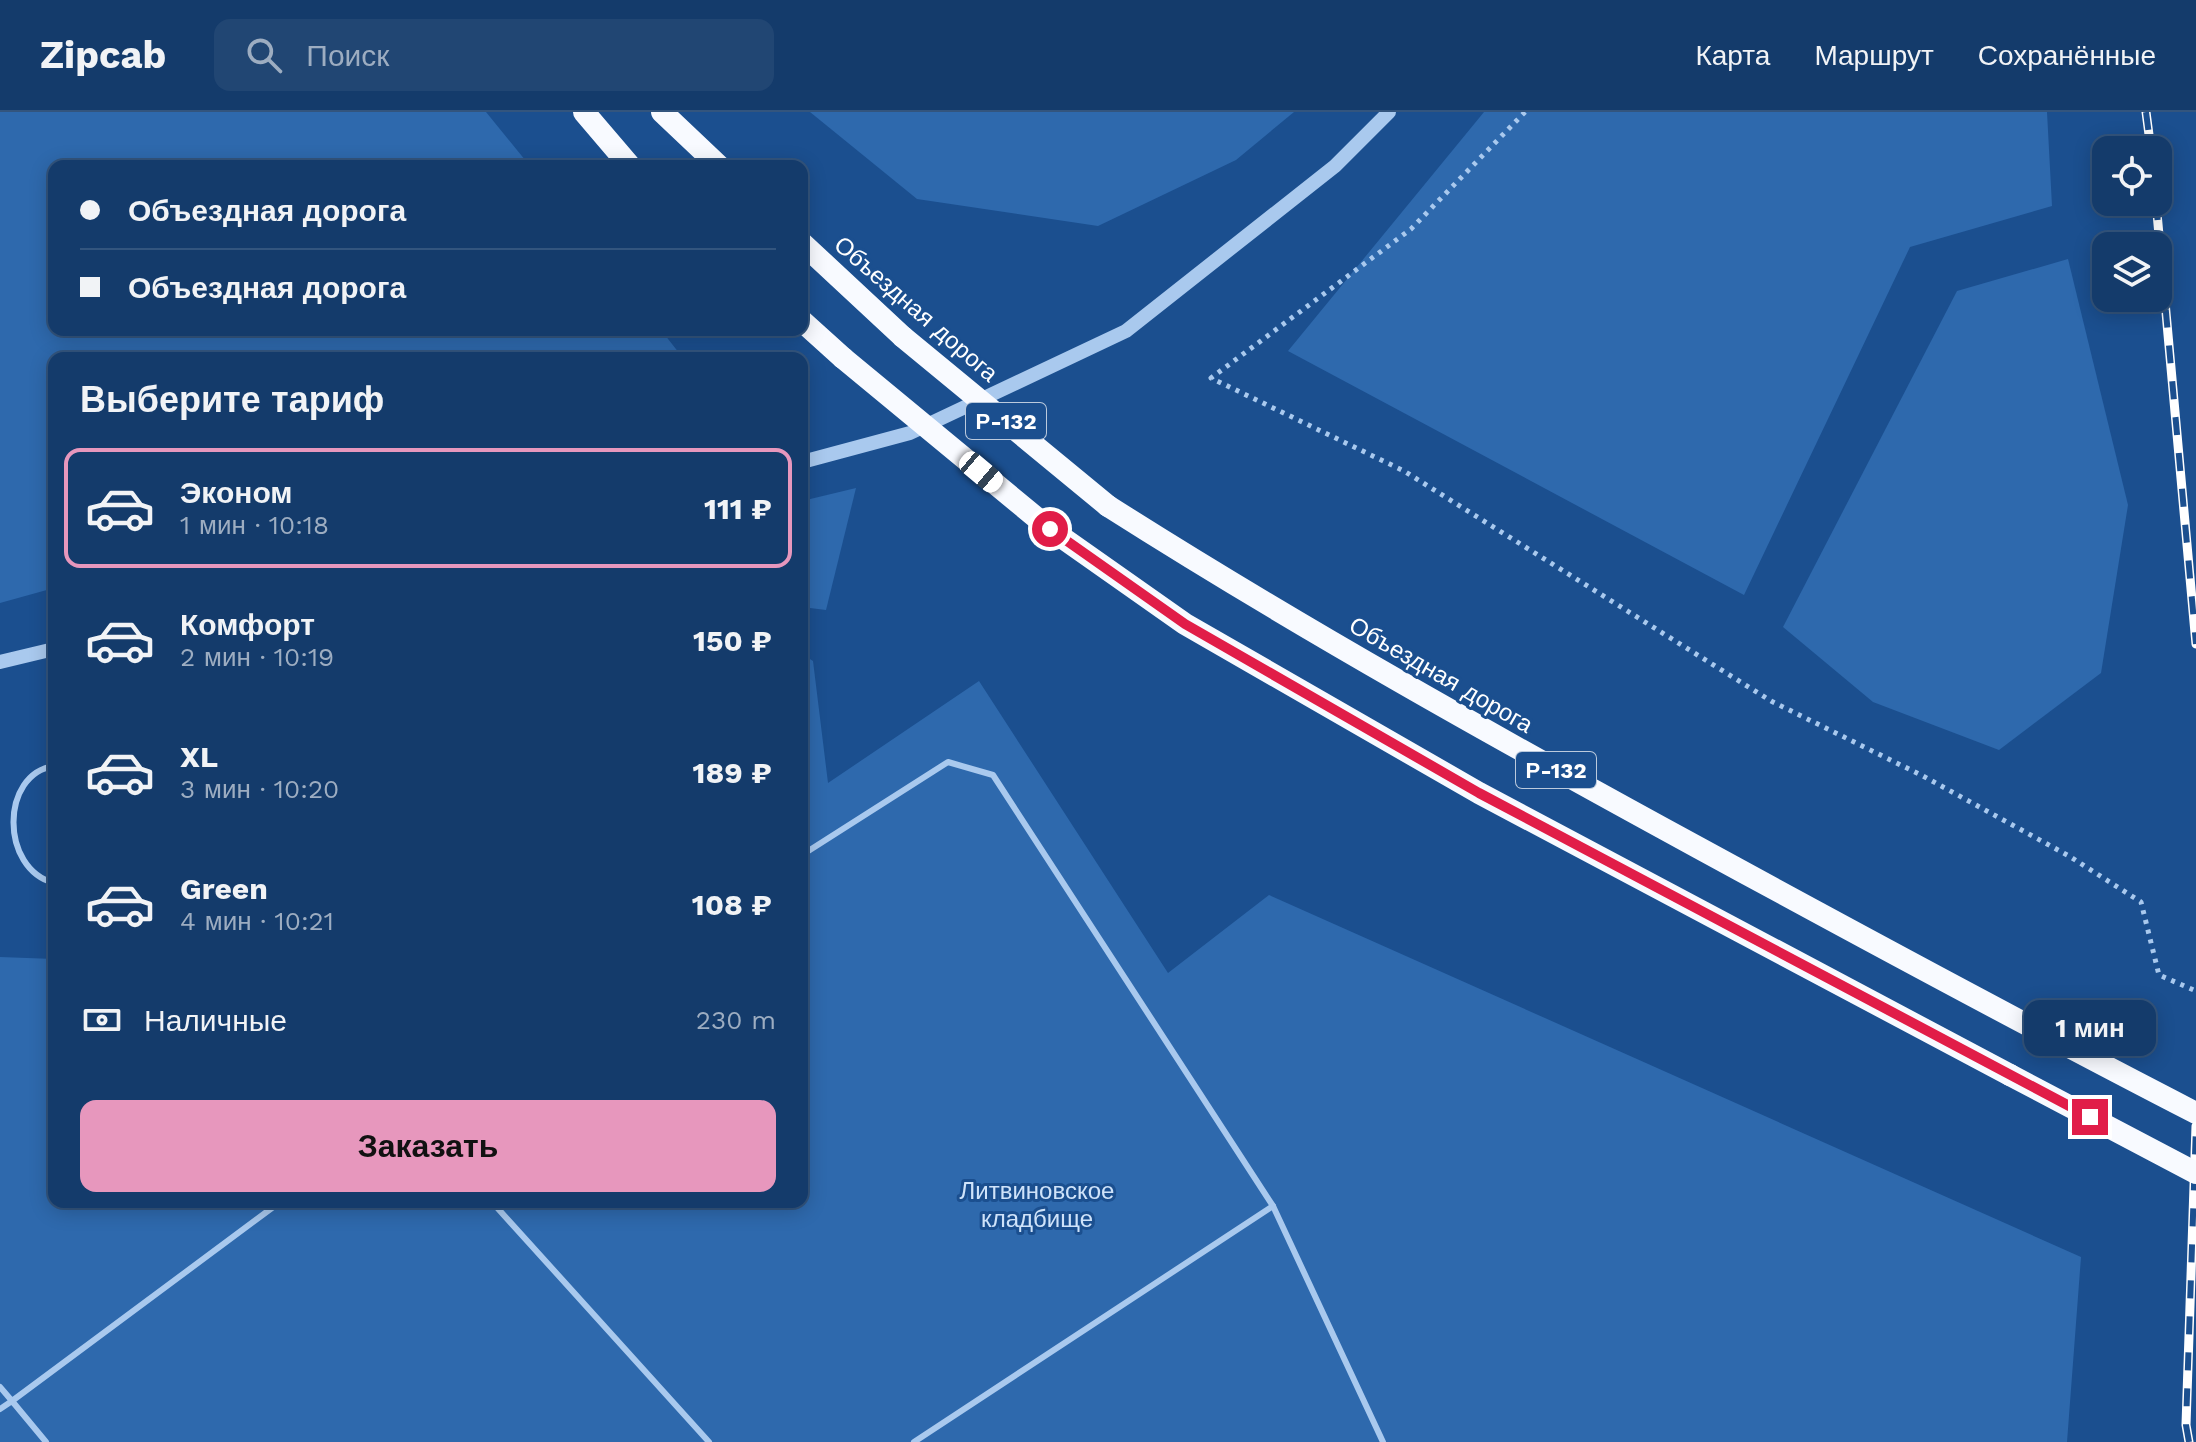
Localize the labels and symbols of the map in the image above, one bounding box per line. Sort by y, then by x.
street label: Объездная дорога [829,230,1004,388]
road number: Р-132 [966,403,1046,439]
car [955,447,1007,497]
route start [1032,511,1068,547]
street label: Объездная дорога [1344,611,1538,739]
road number: Р-132 [1516,752,1596,788]
callout: 1 мин [2024,1001,2156,1057]
route end [2072,1099,2108,1135]
park label: Литвиновское кладбище [960,1177,1114,1233]

